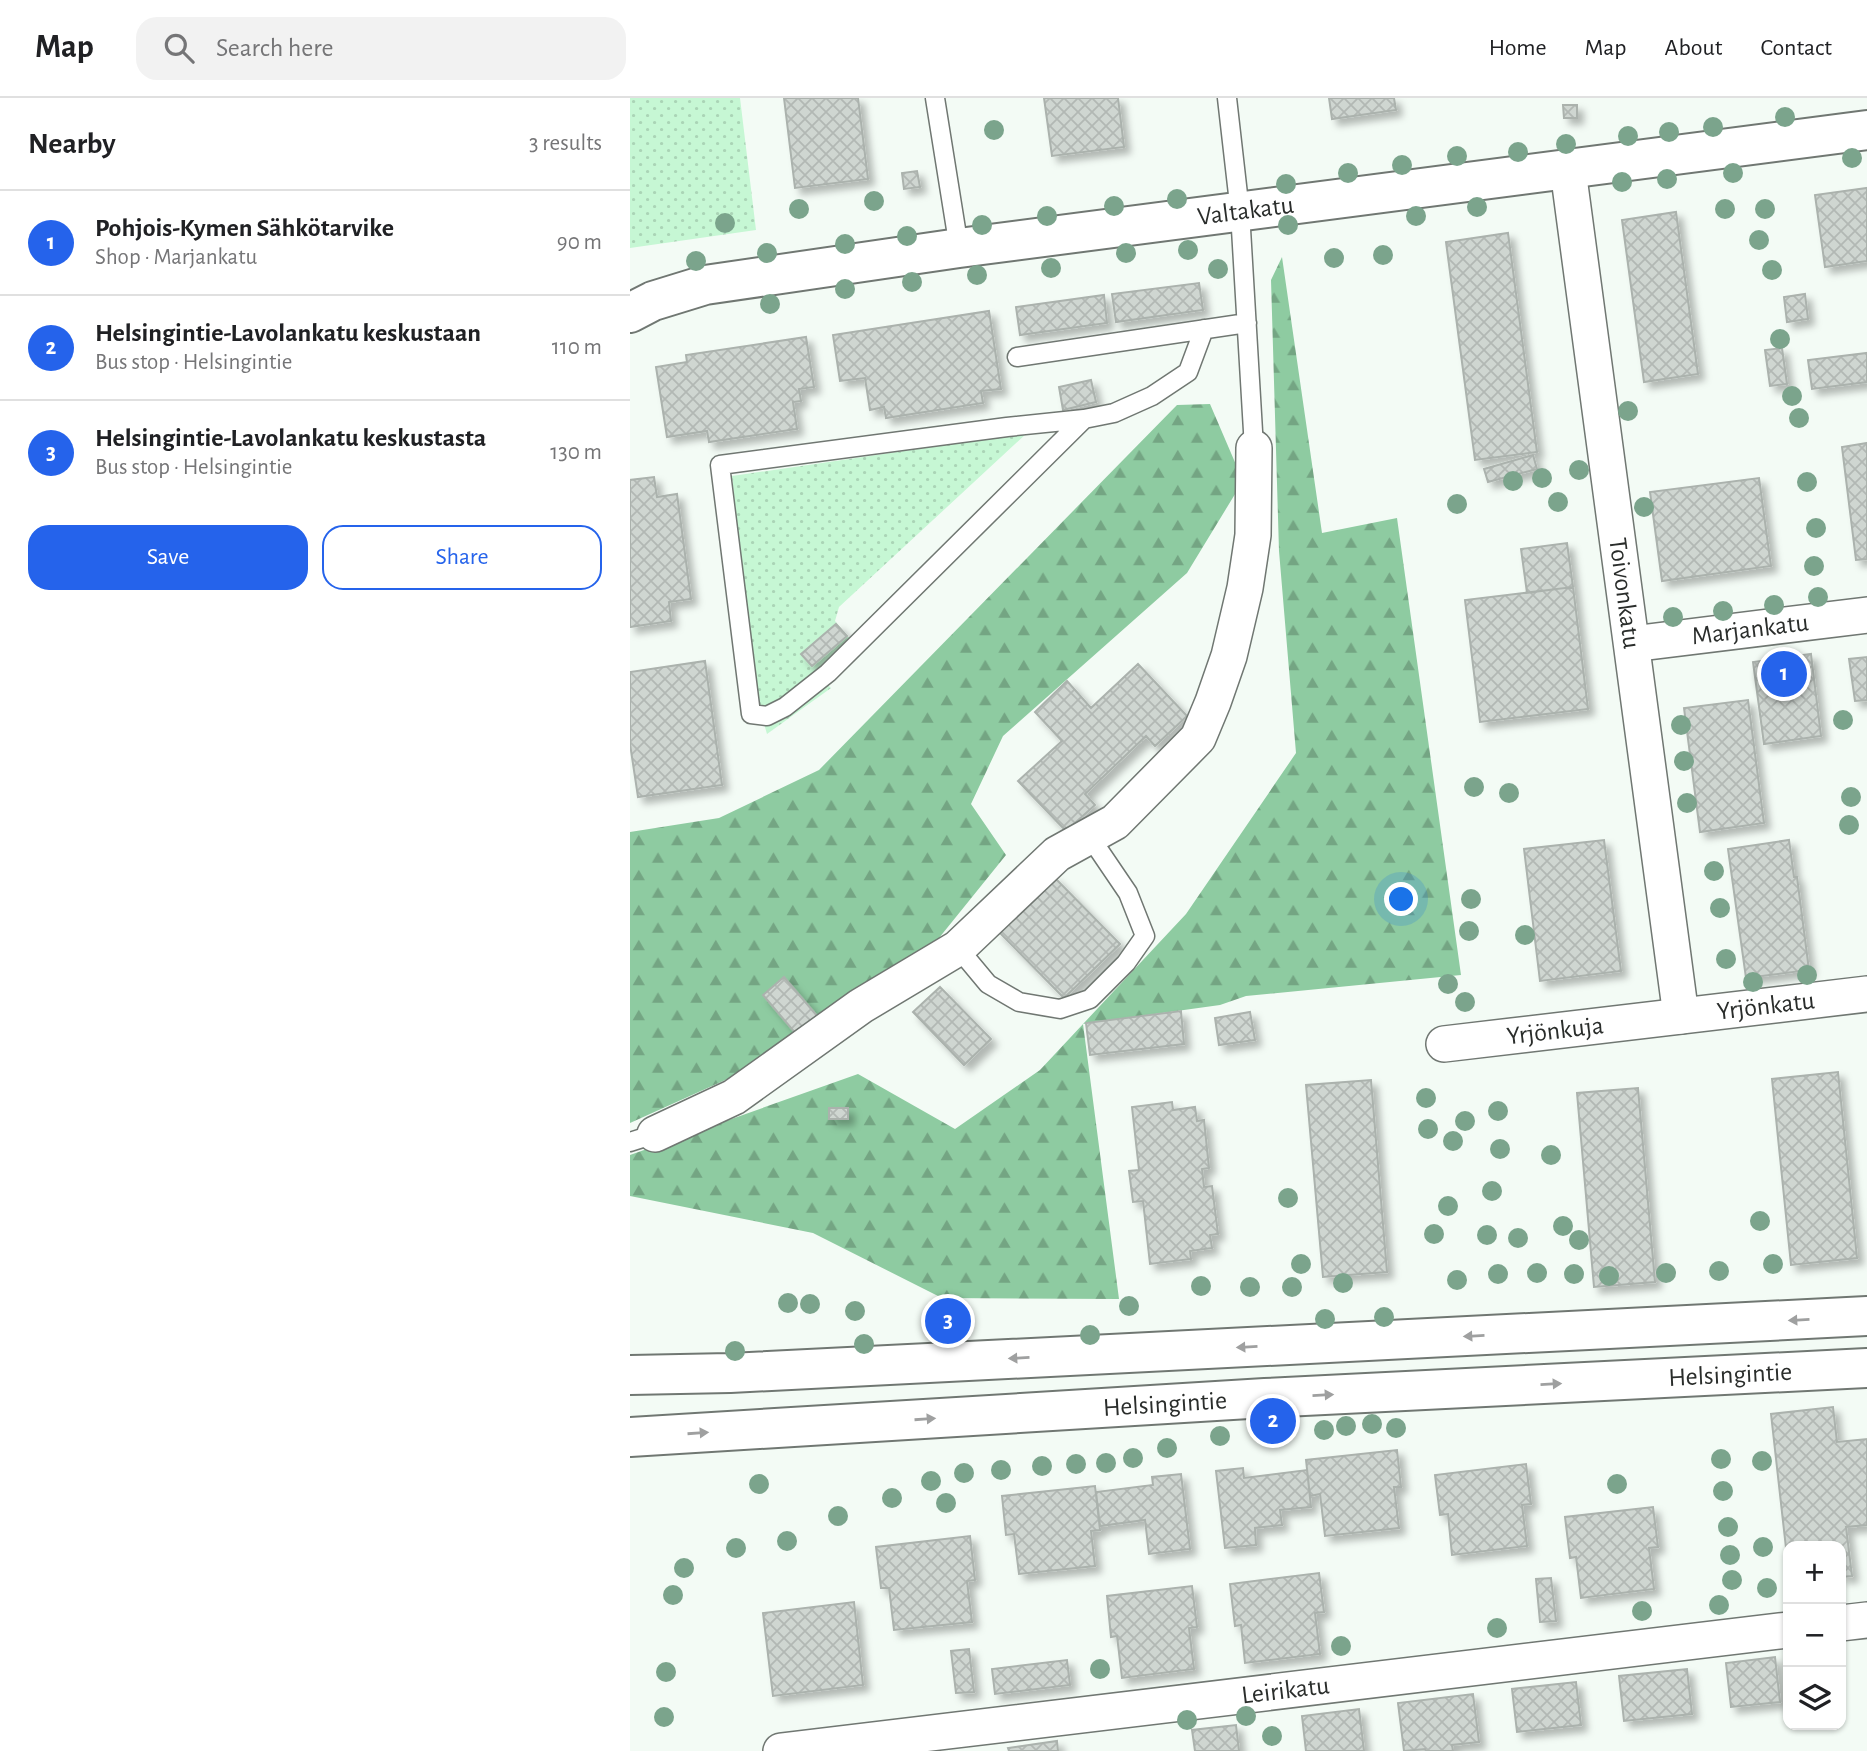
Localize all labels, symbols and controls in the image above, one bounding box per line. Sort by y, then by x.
search box [136,17,626,80]
icon: search [160,29,198,67]
text: Map [35,31,94,64]
text: Search here [216,35,334,61]
text: Home [1489,36,1547,60]
text: Map [1585,36,1627,60]
text: About [1665,36,1722,60]
text: Contact [1760,36,1832,60]
text: Nearby [28,129,116,159]
text: 3 results [529,132,602,155]
street label: Valtakatu [1196,192,1295,230]
text: Pohjois-Kymen Sähkötarvike [95,215,394,241]
text: 1 [47,231,55,254]
text: 90 m [557,231,602,254]
text: Shop · Marjankatu [95,246,257,269]
text: Helsingintie-Lavolankatu keskustaan [95,320,481,346]
text: 2 [46,336,56,359]
text: 110 m [552,336,602,359]
text: Bus stop · Helsingintie [95,351,292,374]
text: Helsingintie-Lavolankatu keskustasta [95,425,486,451]
text: 3 [46,441,56,464]
text: 130 m [550,441,602,464]
text: Bus stop · Helsingintie [95,456,292,479]
button: Save [28,525,308,590]
button: Share [322,525,602,590]
street label: Toivonkatu [1604,536,1645,650]
street label: Marjankatu [1690,609,1810,650]
pin: 1 [1761,648,1807,700]
your location [1384,882,1418,916]
street label: Yrjönkatu [1715,987,1816,1025]
street label: Yrjönkuja [1505,1012,1605,1049]
pin: 3 [925,1295,971,1347]
one-way arrow [1788,1314,1810,1325]
one-way arrow [1462,1330,1484,1341]
one-way arrow [1235,1342,1257,1353]
one-way arrow [1008,1353,1030,1364]
street label: Helsingintie [1668,1359,1793,1391]
one-way arrow [1540,1378,1562,1389]
street label: Helsingintie [1102,1387,1228,1421]
one-way arrow [1313,1389,1335,1400]
pin: 2 [1250,1395,1296,1447]
one-way arrow [914,1413,936,1424]
one-way arrow [687,1427,709,1438]
map controls [1783,1541,1846,1730]
button: + [1783,1541,1846,1604]
button: − [1783,1604,1846,1667]
button: layers [1783,1667,1846,1730]
street label: Leirikatu [1240,1672,1331,1709]

